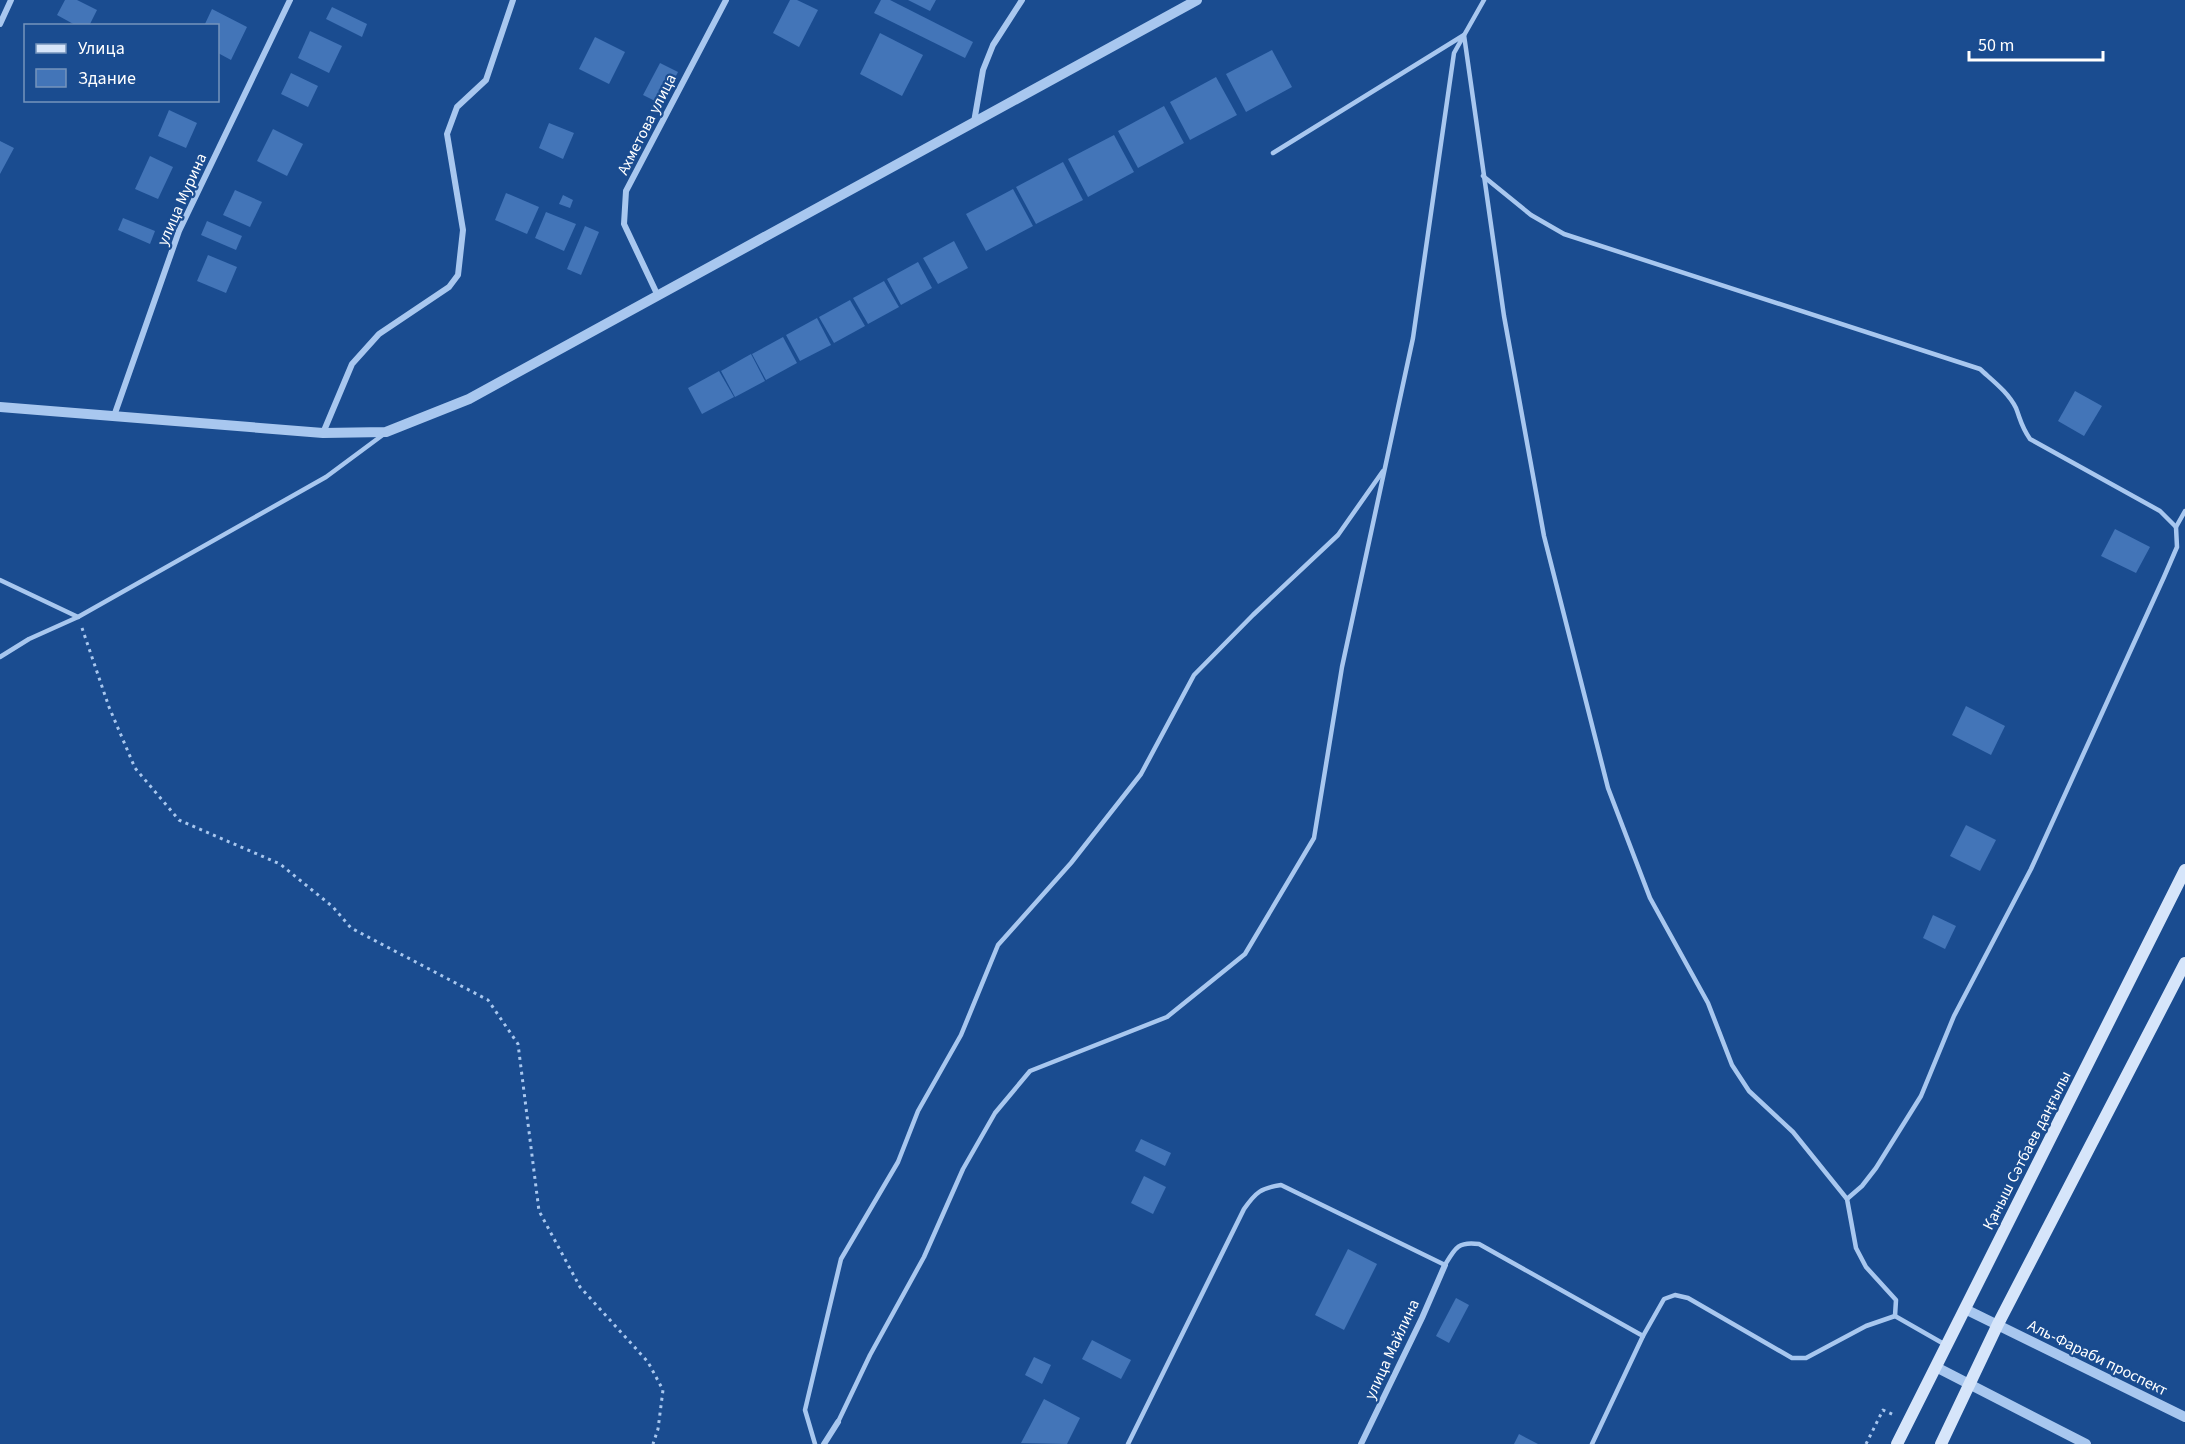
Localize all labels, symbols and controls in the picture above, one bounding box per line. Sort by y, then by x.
legend [24,24,219,102]
scale bar [1969,24,2102,62]
text: 50 m [1978,33,2014,58]
text: Улица [78,36,125,61]
text: Здание [78,66,136,91]
street label: Ахметова улица [612,70,682,179]
street label: улица Мурина [152,150,212,249]
street label: Қаныш Сәтбаев даңғылы [1977,1067,2077,1234]
street label: улица Майлина [1359,1296,1425,1403]
street label: Аль-Фараби проспект [2024,1314,2171,1401]

